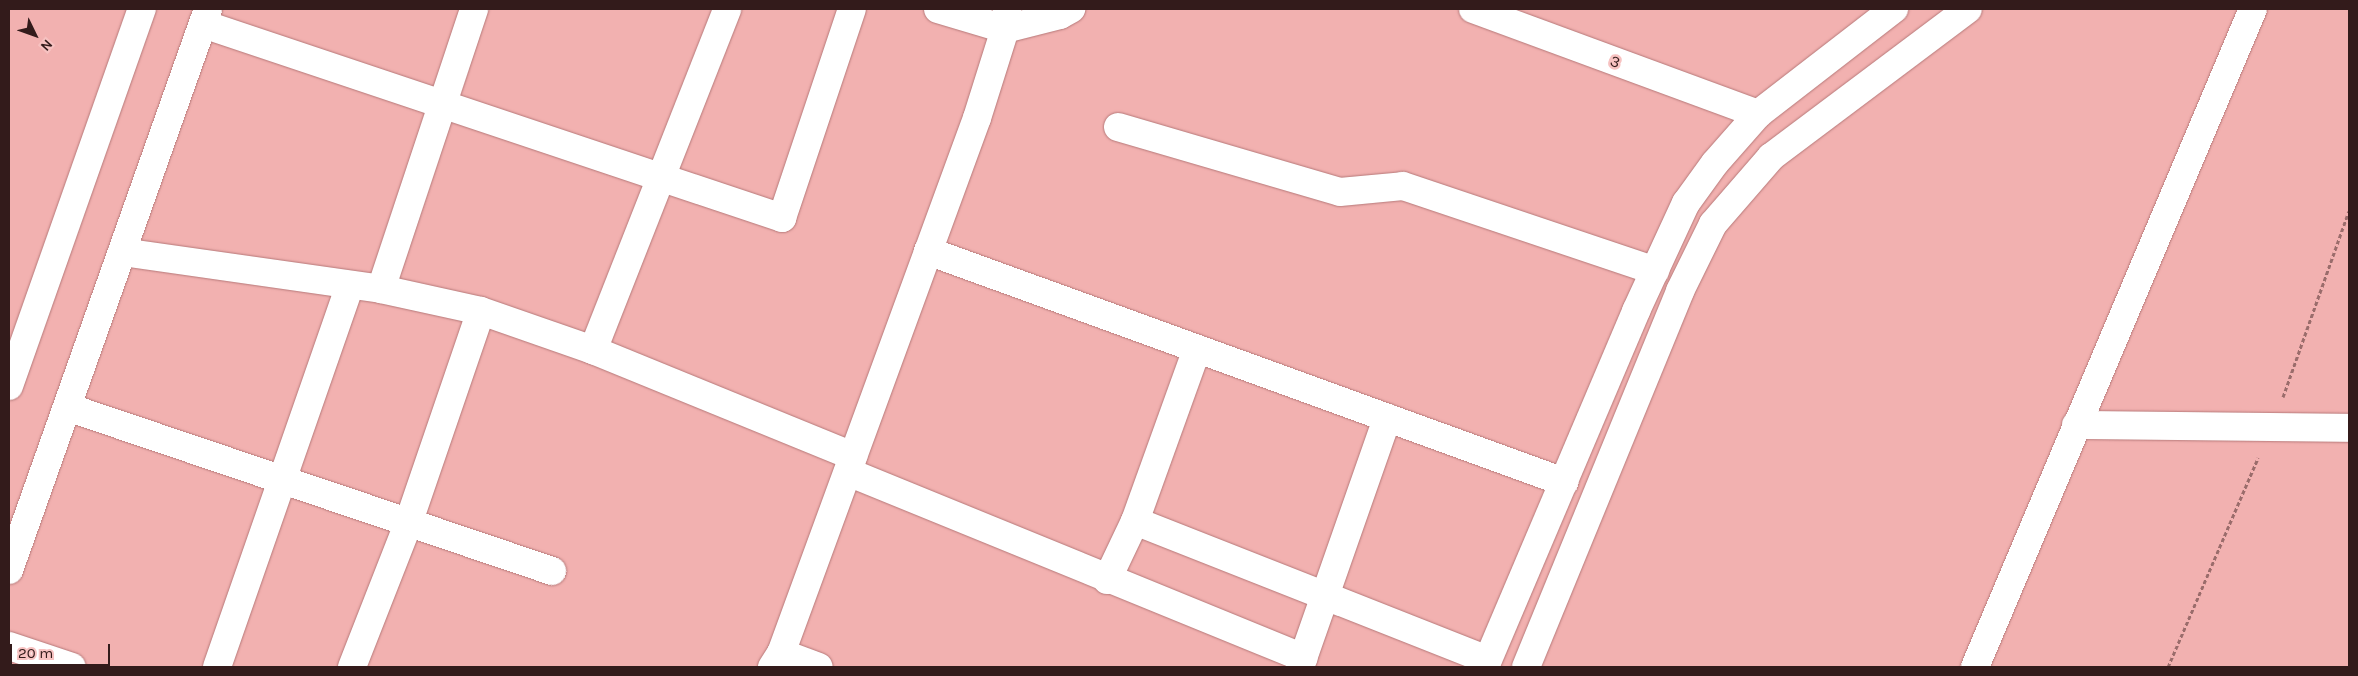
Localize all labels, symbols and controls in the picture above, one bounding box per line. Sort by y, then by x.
north arrow [10,10,60,60]
text: N [37,36,56,55]
street label: 3 [1607,51,1623,73]
scale bar [12,634,112,666]
text: 20 m [18,644,53,662]

